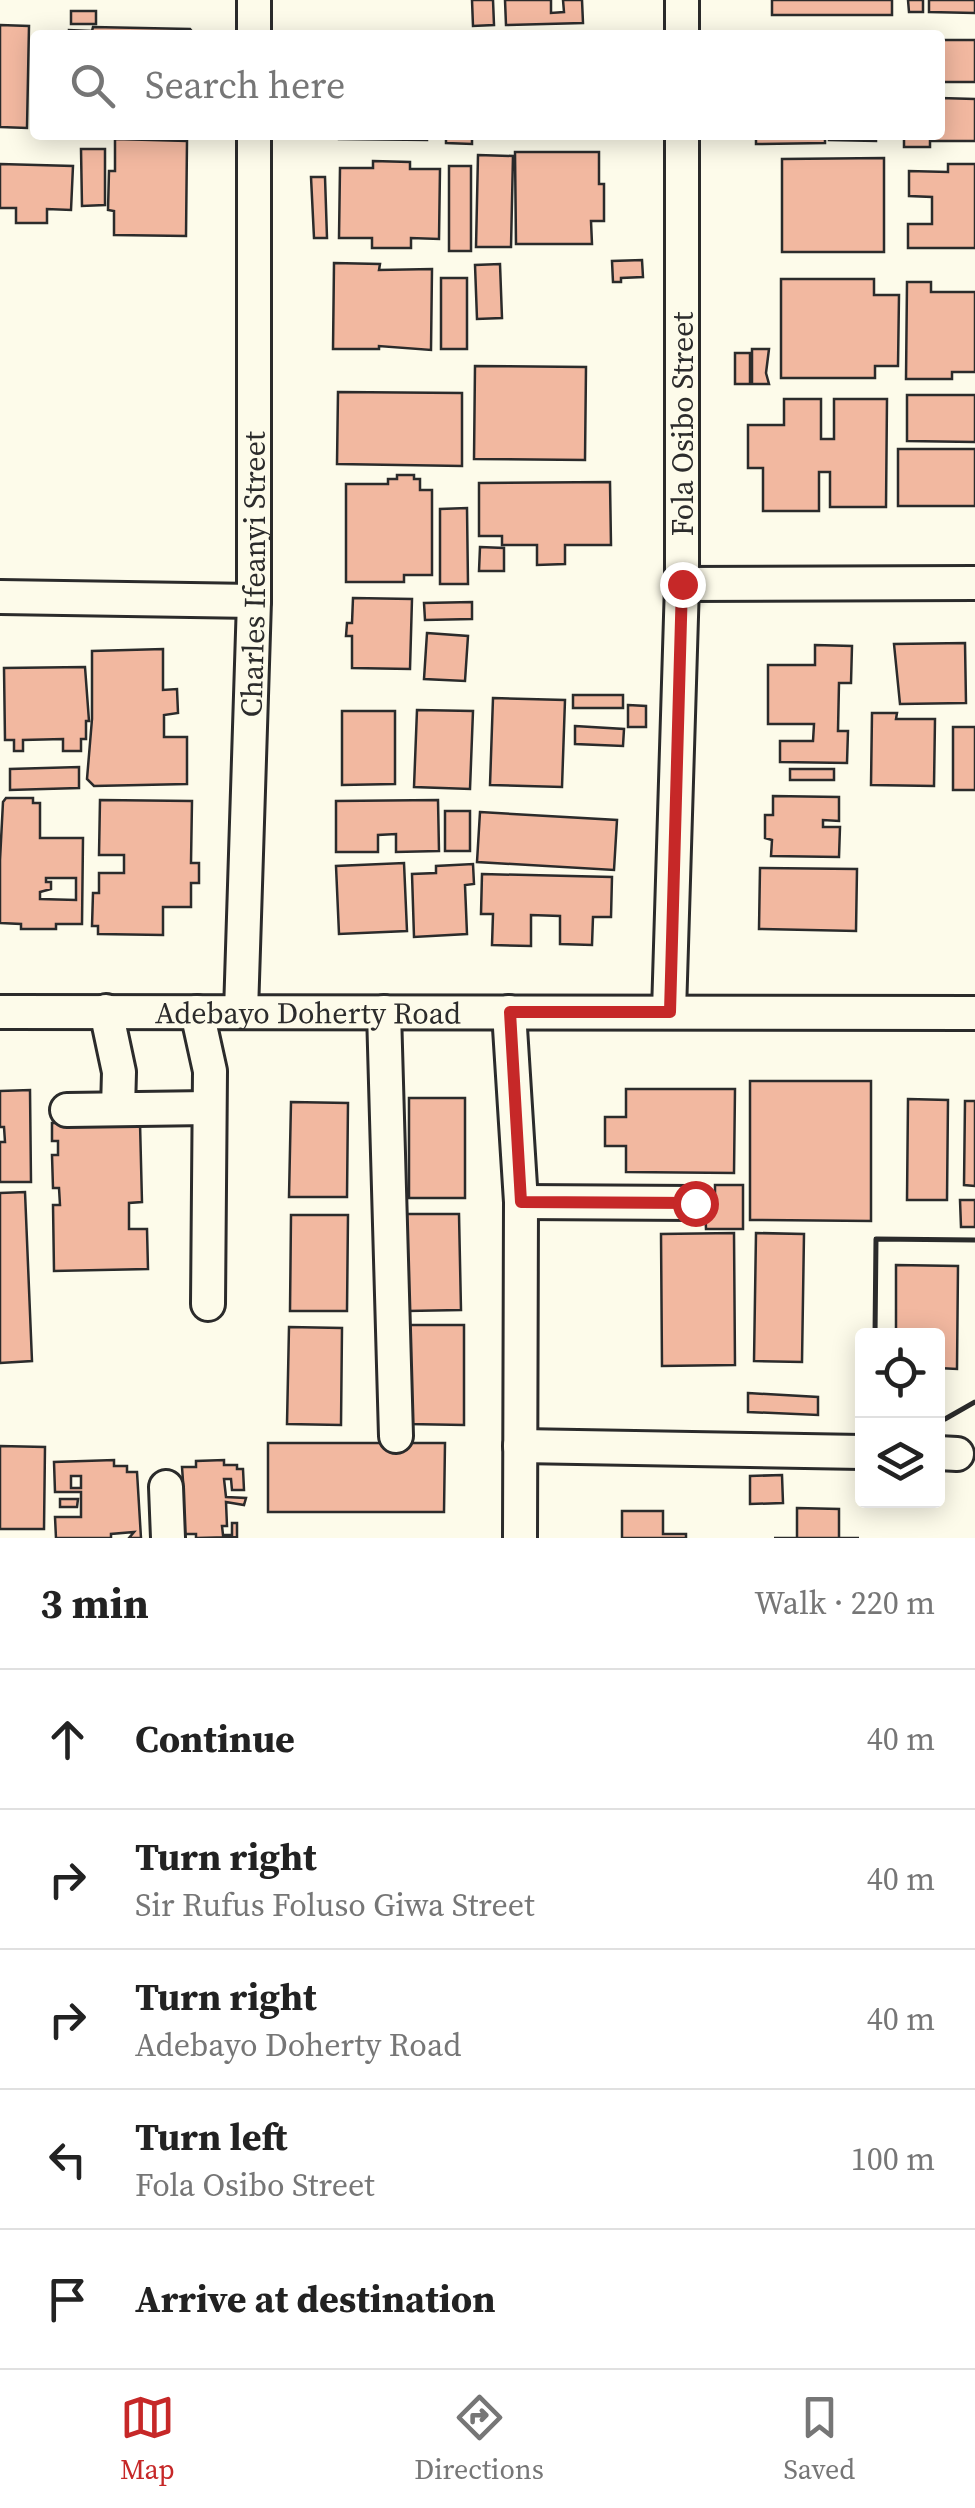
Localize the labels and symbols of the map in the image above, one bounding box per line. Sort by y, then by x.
street label: Fola Osibo Street [662,311,703,536]
street label: Charles Ifeanyi Street [230,431,275,718]
route end [660,562,706,608]
street label: Adebayo Doherty Road [155,992,461,1033]
route start [673,1181,719,1227]

